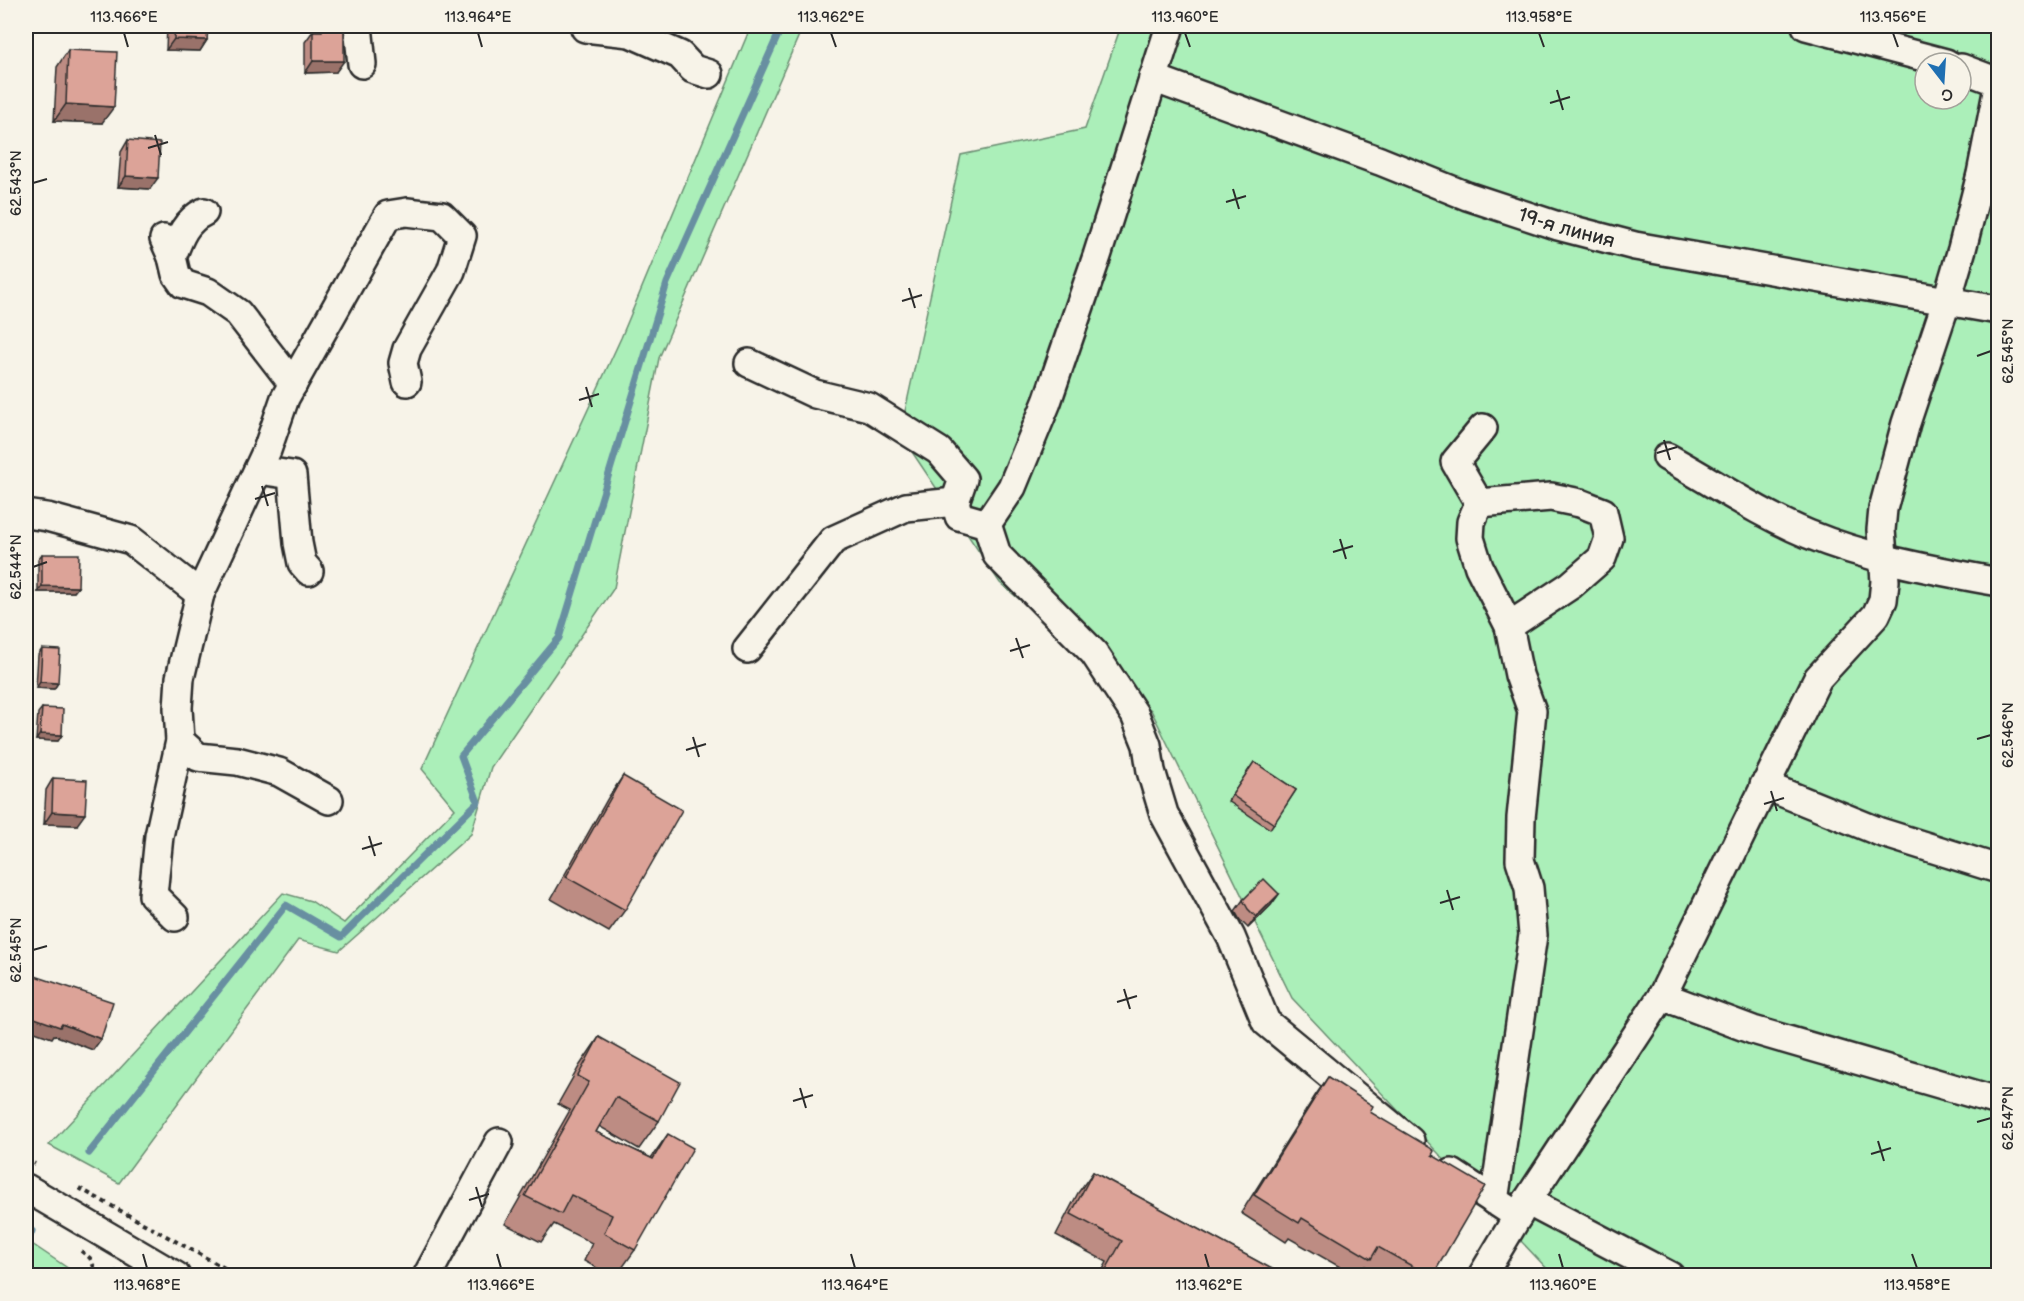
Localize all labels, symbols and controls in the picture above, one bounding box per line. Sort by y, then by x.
text: 113.966°E [90,8,158,27]
text: 113.964°E [445,8,512,27]
text: 113.962°E [798,8,864,27]
text: 113.960°E [1151,8,1219,27]
text: 113.958°E [1506,8,1572,27]
text: 113.956°E [1860,8,1926,27]
north arrow [1913,51,1973,111]
text: С [1939,83,1955,105]
text: 62.543°N [7,150,26,216]
street label: 19-я линия [1515,203,1617,253]
text: 62.545°N [1999,318,2018,384]
text: 62.544°N [7,534,26,600]
text: 62.546°N [1999,702,2018,768]
text: 62.545°N [7,917,26,983]
text: 62.547°N [1999,1086,2018,1150]
text: 113.968°E [113,1276,181,1295]
text: 113.966°E [467,1276,535,1295]
text: 113.964°E [822,1276,889,1295]
text: 113.962°E [1176,1276,1242,1295]
text: 113.960°E [1529,1276,1597,1295]
text: 113.958°E [1884,1276,1950,1295]

